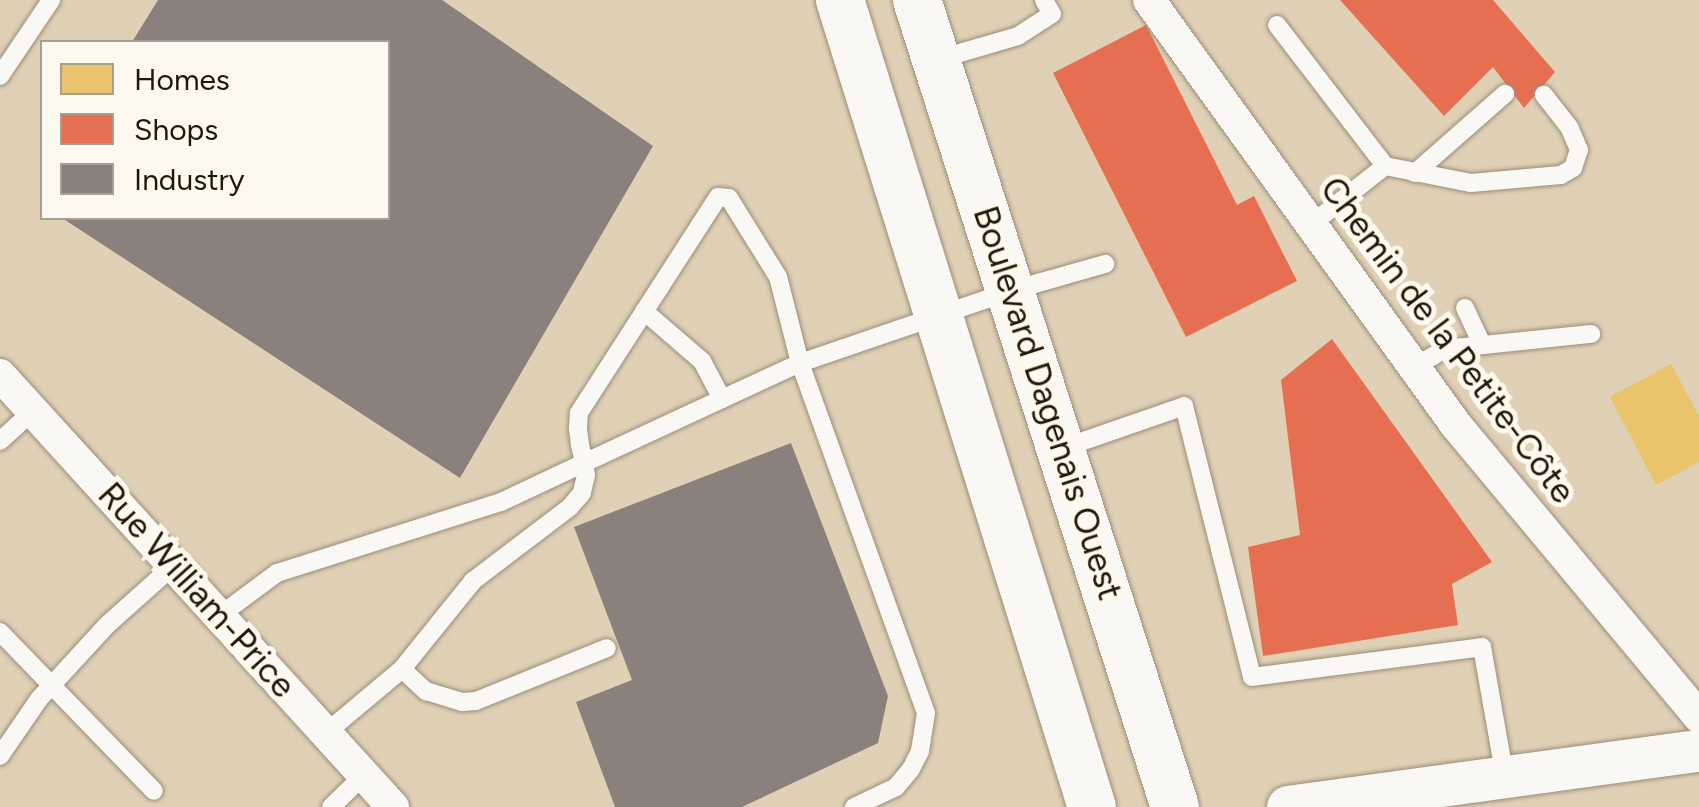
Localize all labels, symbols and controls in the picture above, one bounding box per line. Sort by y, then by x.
legend [40,40,390,220]
text: Homes [134,61,230,98]
text: Shops [134,111,218,148]
text: Industry [134,161,244,198]
street label: Chemin de la Petite-Côte [1312,169,1584,511]
street label: Boulevard Dagenais Ouest [964,201,1132,605]
street label: Rue William-Price [89,474,305,706]

